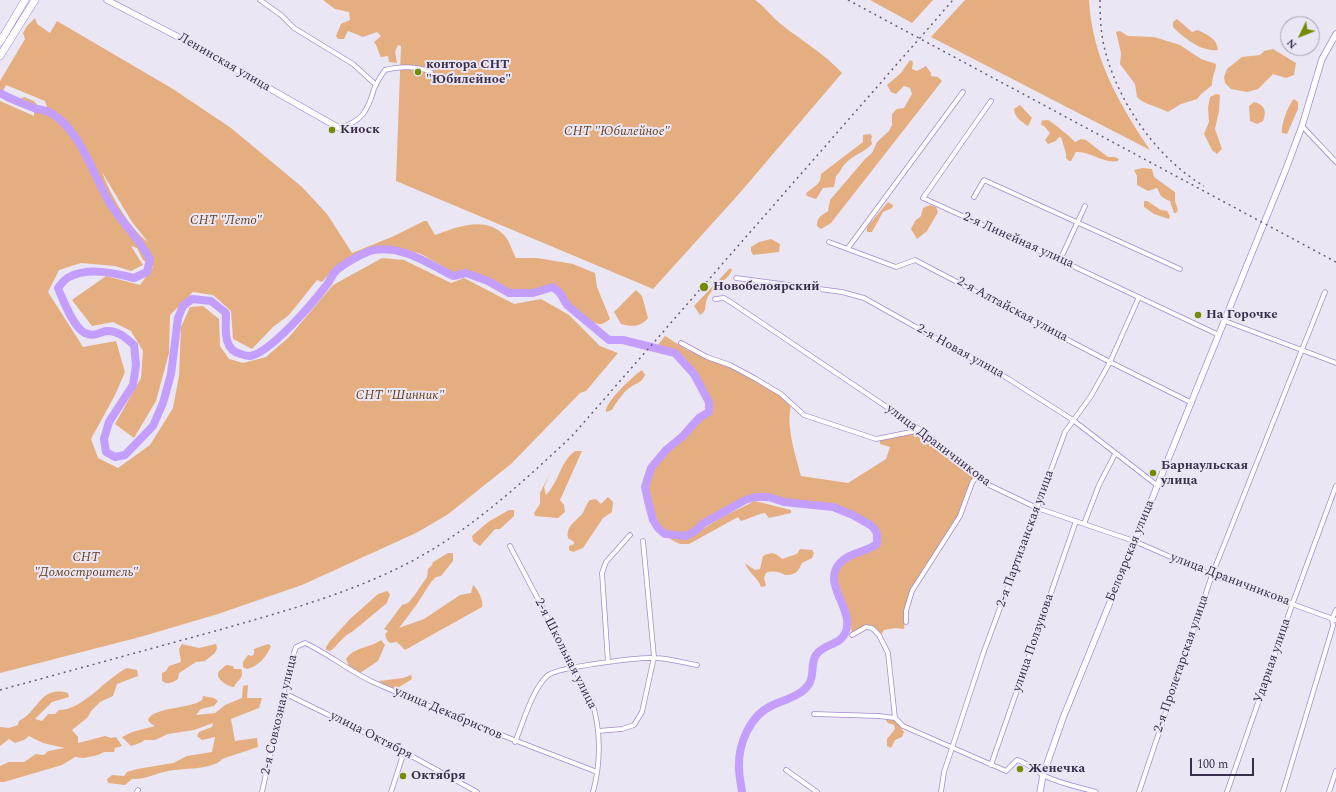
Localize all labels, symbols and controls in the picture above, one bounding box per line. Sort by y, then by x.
north arrow [1280,16,1320,56]
street label: Ленинская улица [175,30,273,96]
text: N [1282,35,1301,53]
place label: контора СНТ "Юбилейное" [426,57,511,88]
marker: контора СНТ "Юбилейное" [413,67,423,77]
place label: Киоск [340,122,380,138]
park label: СНТ "Юбилейное" [564,124,670,140]
marker: Киоск [327,125,337,135]
street label: 2-я Линейная улица [960,209,1076,273]
park label: СНТ "Лето" [190,213,262,229]
street label: 2-я Алтайская улица [954,274,1070,346]
place label: Новобелоярский [713,279,820,295]
marker: Новобелоярский [698,281,710,293]
place label: На Горочке [1206,307,1278,323]
marker: На Горочке [1193,310,1203,320]
street label: 2-я Новая улица [914,322,1006,382]
park label: СНТ "Шинник" [356,388,444,404]
street label: улица Драничникова [883,402,993,490]
place label: Барнаульская улица [1161,458,1248,489]
street label: 2-я Партизанская улица [994,468,1058,610]
marker: Барнаульская улица [1148,468,1158,478]
street label: Белоярская улица [1103,498,1159,604]
park label: СНТ "Домостроитель" [34,550,138,581]
street label: улица Драничникова [1168,550,1292,610]
street label: улица Ползунова [1010,592,1058,694]
street label: 2-я Пролетарская улица [1151,593,1213,735]
street label: 2-я Школьная улица [530,596,600,712]
street label: Ударная улица [1251,617,1295,705]
street label: 2-я Совхозная улица [259,653,301,777]
street label: улица Декабристов [392,684,504,744]
street label: улица Октября [327,708,415,764]
scale bar [1192,750,1256,776]
text: 100 m [1197,755,1228,774]
place label: Женечка [1028,761,1085,777]
marker: Женечка [1015,764,1025,774]
place label: Октября [411,768,466,784]
marker: Октября [398,771,408,781]

